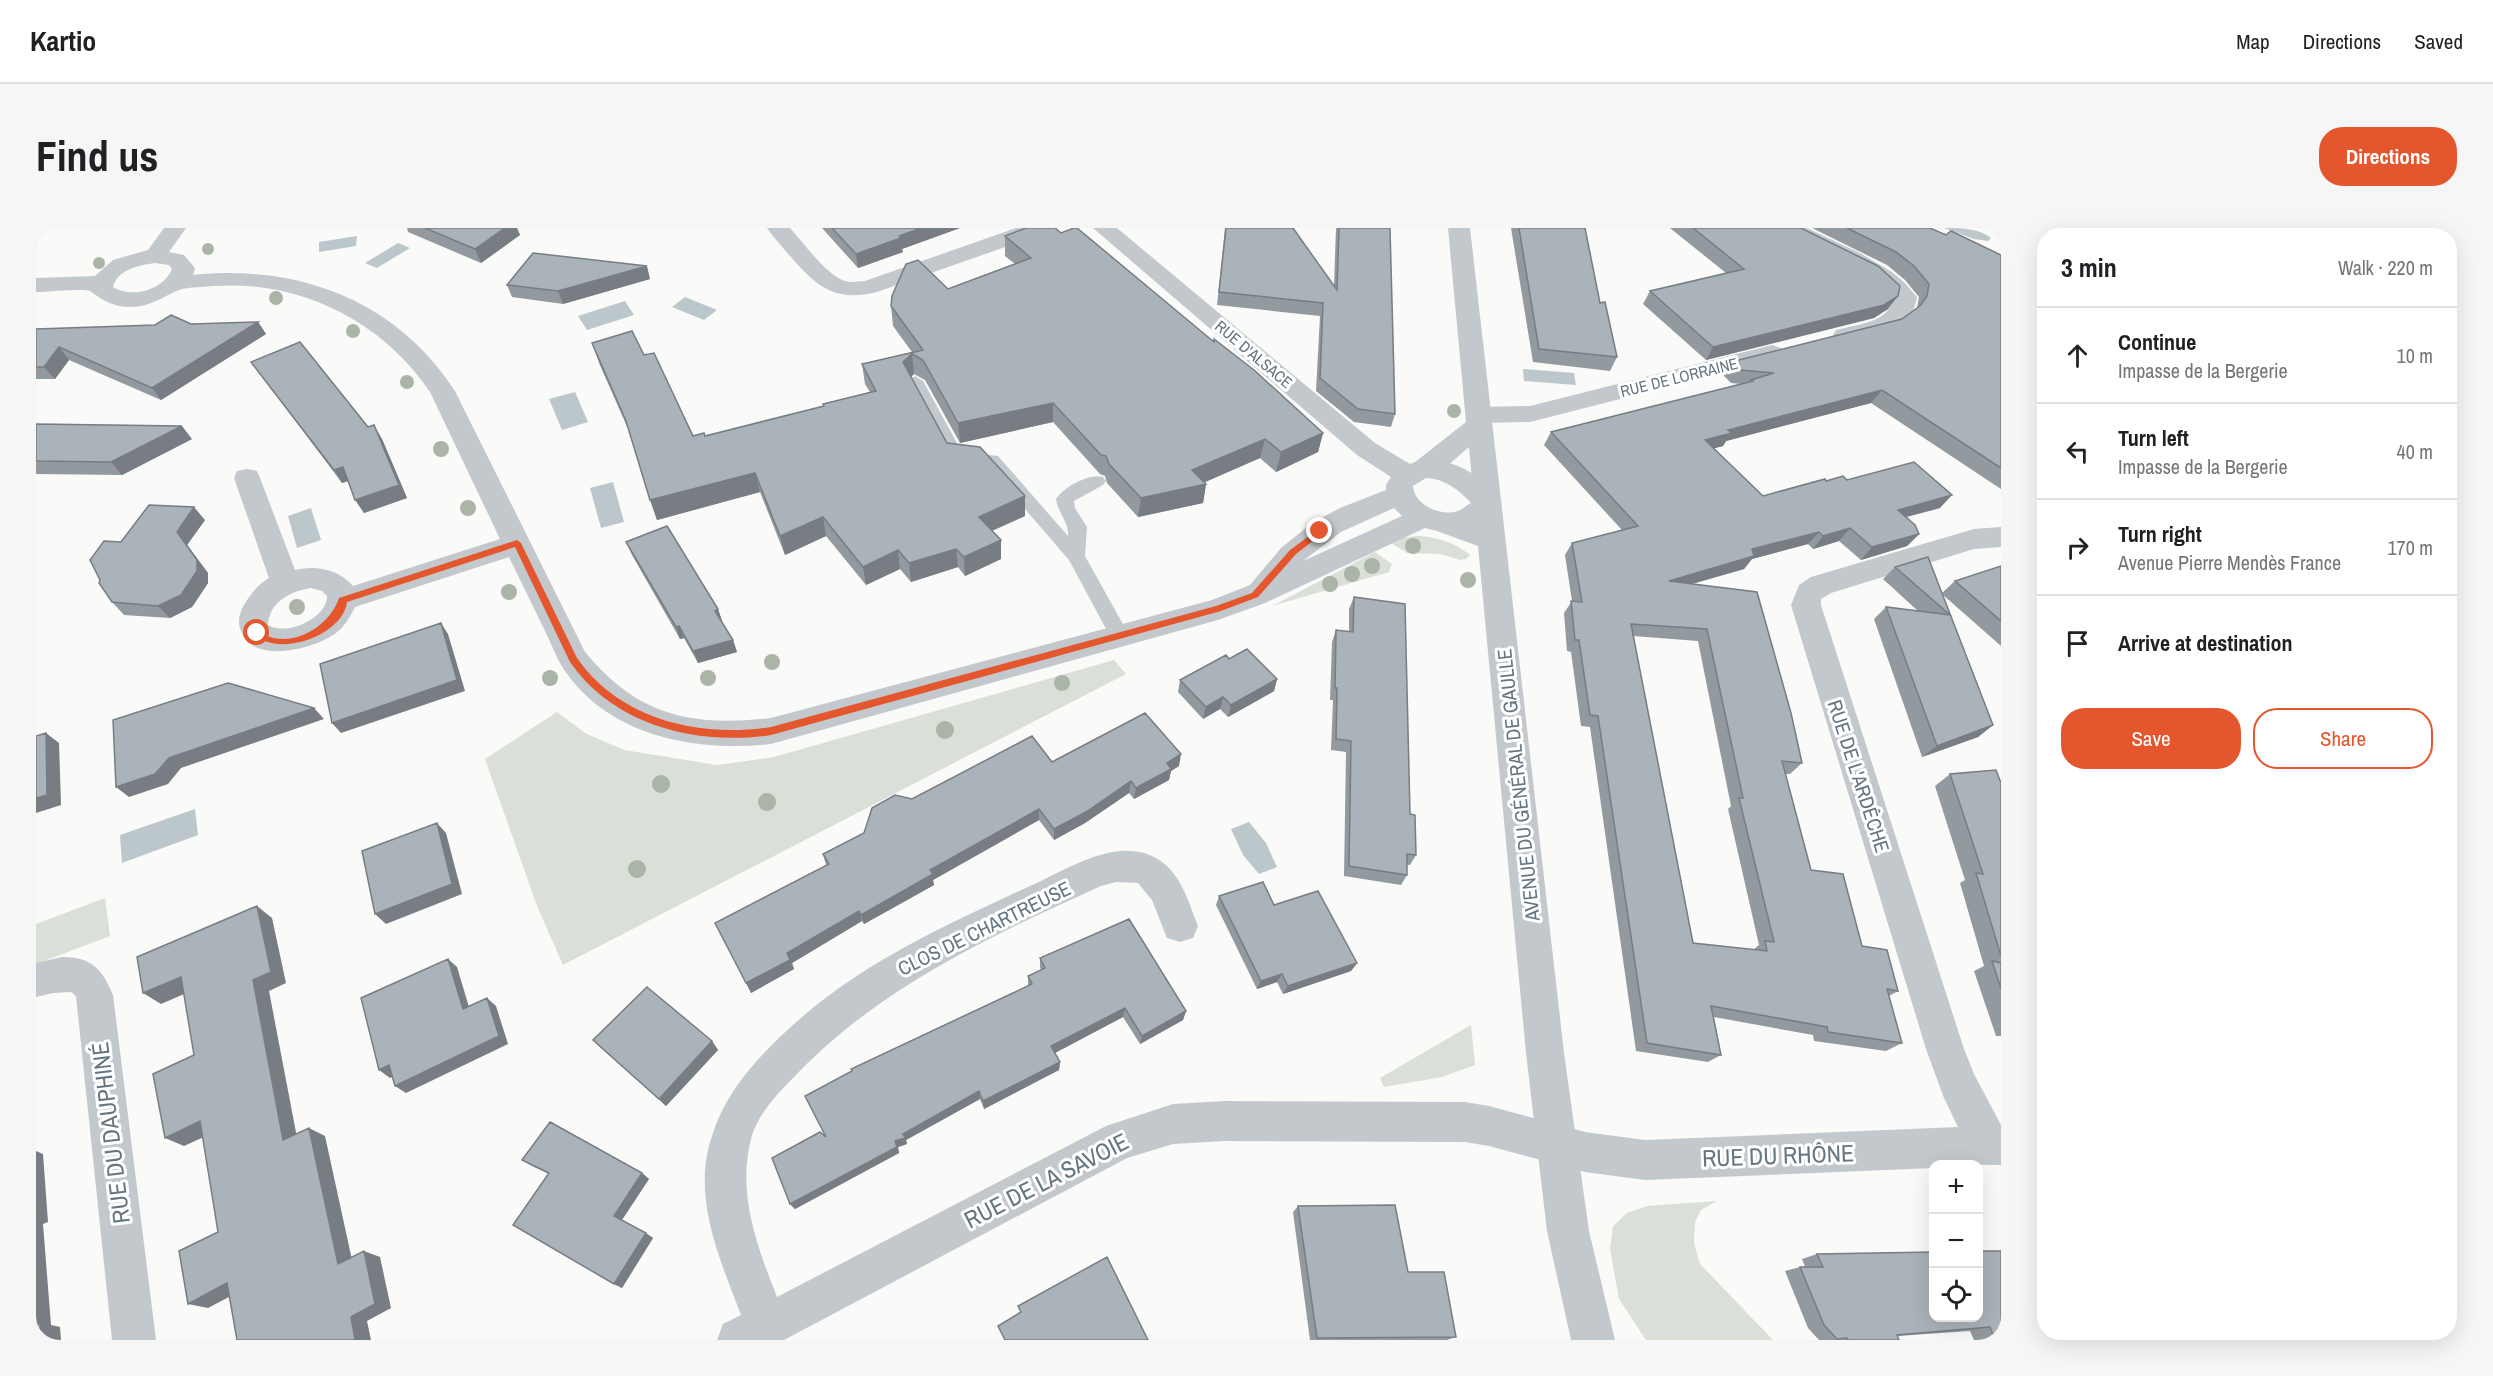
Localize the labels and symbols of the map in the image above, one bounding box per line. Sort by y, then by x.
street label: RUE D'ALSACE [1211,315,1297,393]
street label: RUE DE LORRAINE [1618,352,1740,402]
route end [1306,517,1332,543]
route start [243,619,269,645]
street label: AVENUE DU GÉNÉRAL DE GAULLE [1490,648,1546,923]
street label: RUE DE L'ARDÊCHE [1822,696,1896,856]
street label: CLOS DE CHARTREUSE [893,874,1075,982]
street label: RUE DU DAUPHINÉ [83,1040,137,1226]
street label: RUE DE LA SAVOIE [958,1125,1134,1235]
street label: RUE DU RHÔNE [1702,1136,1854,1174]

